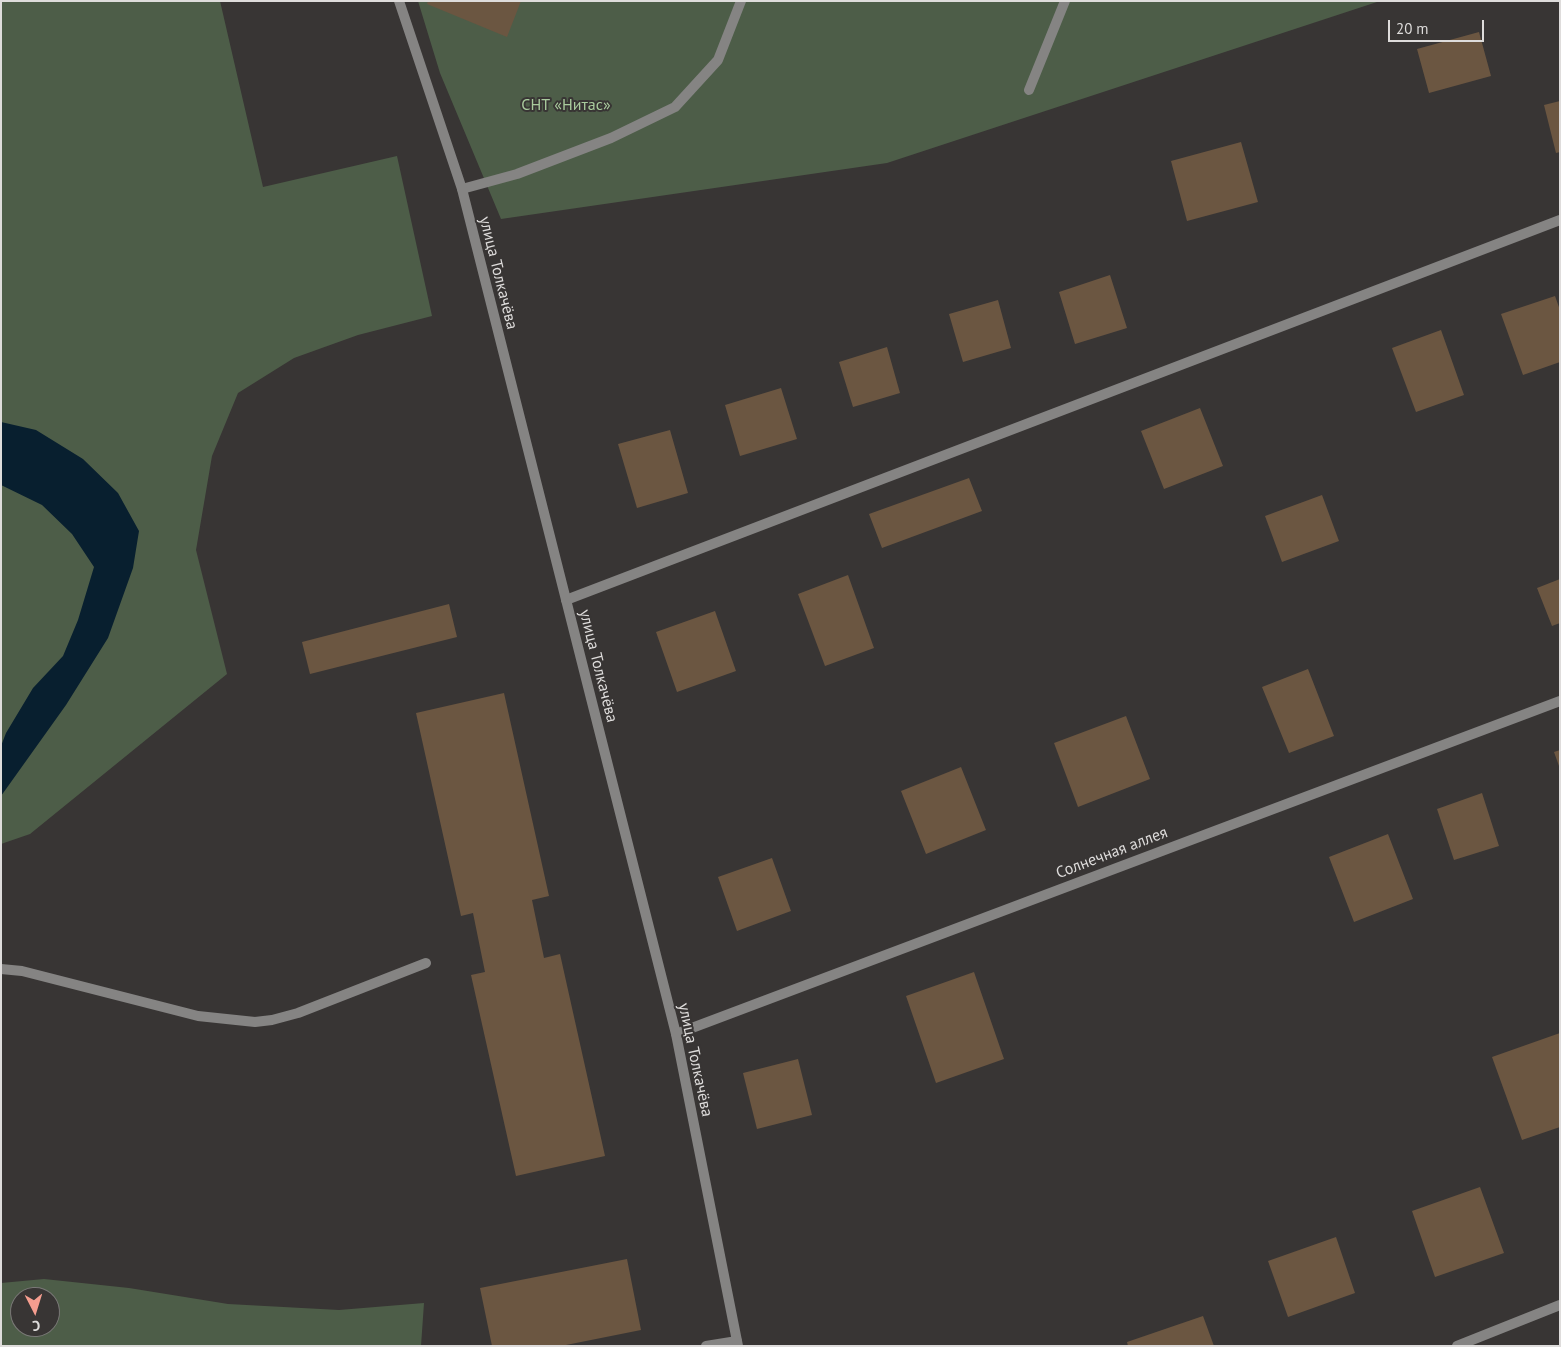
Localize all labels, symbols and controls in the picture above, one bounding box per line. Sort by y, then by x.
scale bar [1391,10,1487,42]
text: 20 m [1396,19,1429,38]
park label: СНТ «Нитас» [521,95,611,115]
street label: улица Толкачёва [475,214,521,332]
street label: улица Толкачёва [575,607,621,725]
street label: Солнечная аллея [1054,823,1170,883]
street label: улица Толкачёва [674,1001,716,1119]
north arrow [10,1287,60,1337]
text: С [32,1317,41,1335]

